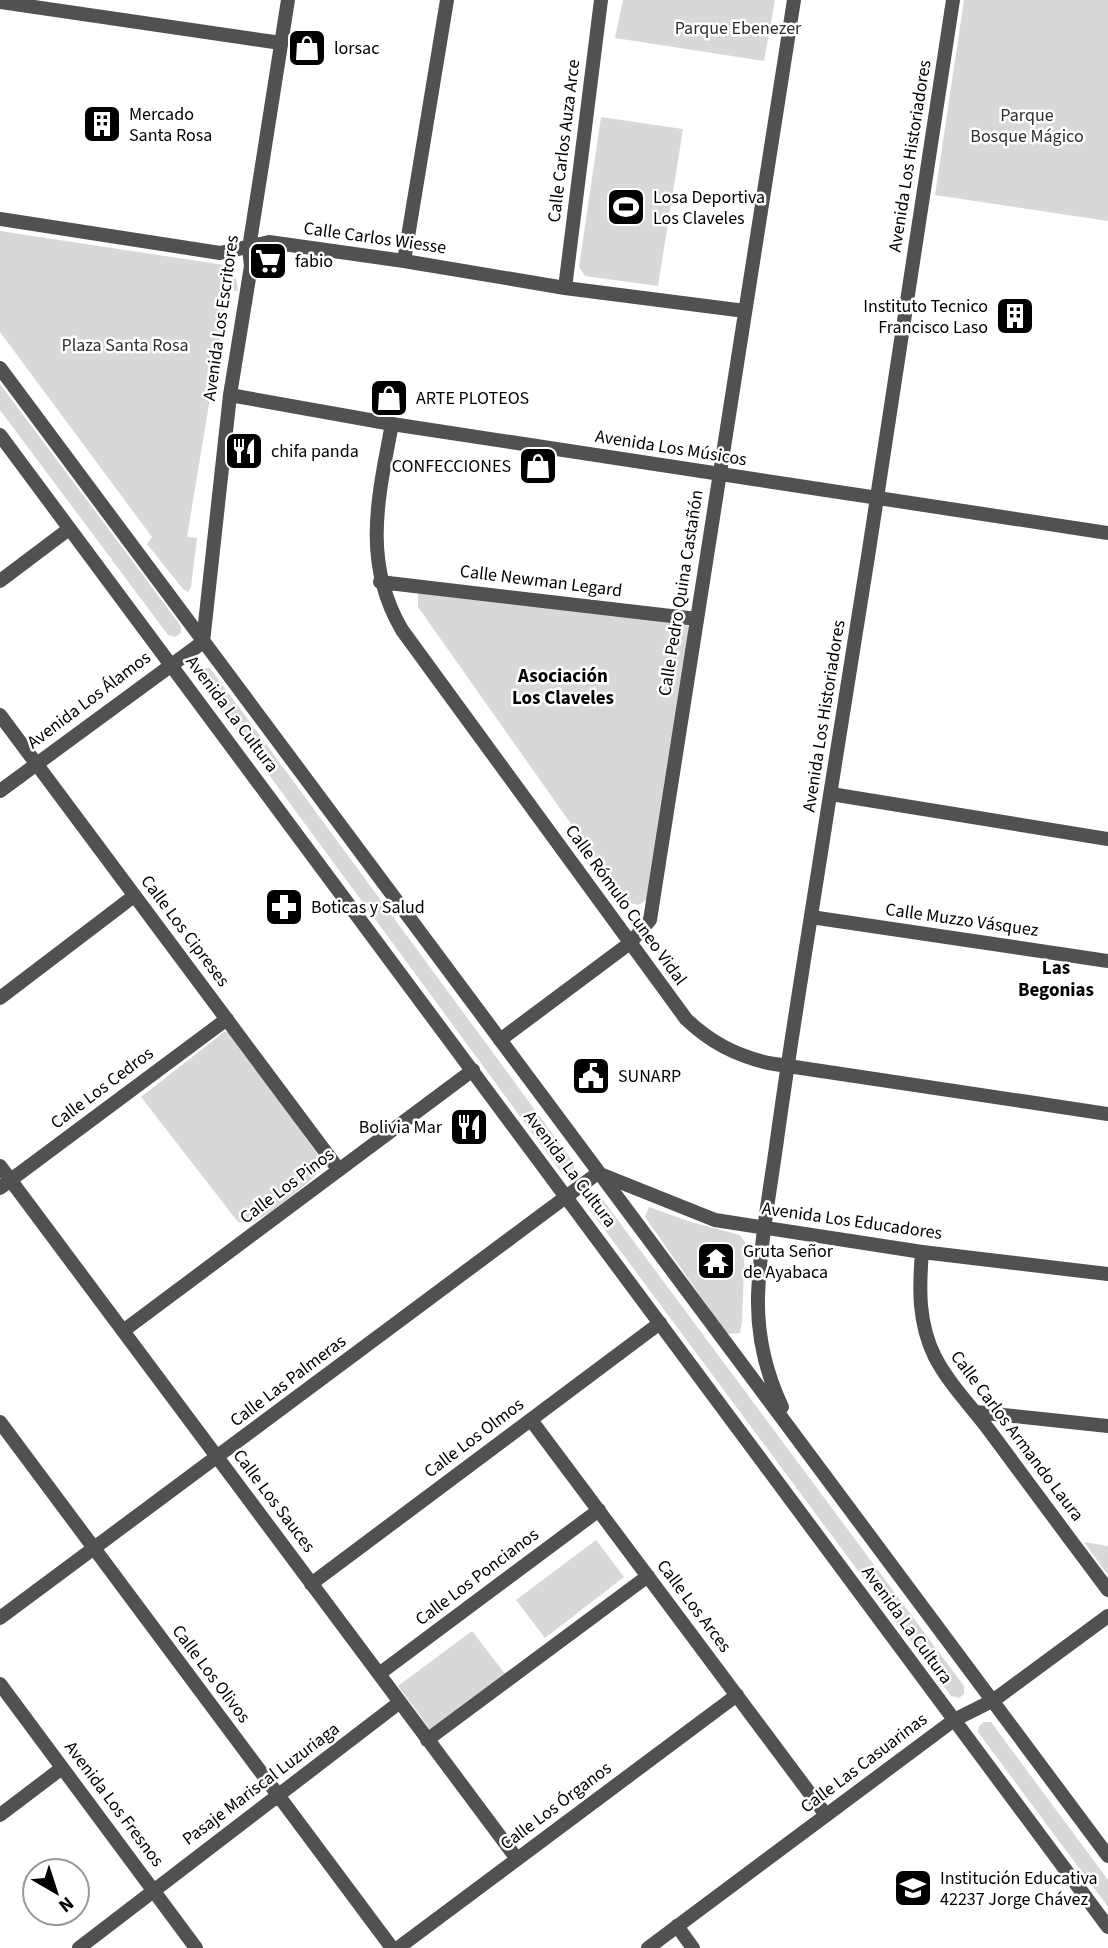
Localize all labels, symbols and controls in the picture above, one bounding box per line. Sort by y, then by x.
park label: Parque Ebenezer [675,16,802,41]
shop icon: lorsac [286,27,328,69]
place label: lorsac [334,36,379,61]
street label: Calle Carlos Auza Arce [542,58,586,224]
street label: Avenida Los Historiadores [882,58,938,254]
place label: Mercado Santa Rosa [129,102,212,148]
building icon: Mercado Santa Rosa [81,103,123,145]
park label: Parque Bosque Mágico [970,103,1084,149]
place label: Losa Deportiva Los Claveles [653,185,765,231]
sports icon: Losa Deportiva Los Claveles [605,186,647,228]
street label: Calle Carlos Wiesse [302,216,448,260]
street label: Avenida Los Escritores [197,233,245,403]
supermarket icon: fabio [247,240,289,282]
place label: fabio [295,249,333,274]
place label: Instituto Tecnico Francisco Laso [863,294,988,340]
building icon: Instituto Tecnico Francisco Laso [994,295,1036,337]
park label: Plaza Santa Rosa [61,333,189,358]
shop icon: ARTE PLOTEOS [368,377,410,419]
place label: ARTE PLOTEOS [416,386,529,411]
street label: Avenida Los Músicos [593,424,749,472]
restaurant icon: chifa panda [223,430,265,472]
place label: chifa panda [271,439,359,464]
shop icon: CONFECCIONES [517,445,559,487]
place label: CONFECCIONES [392,454,511,479]
street label: Calle Pedro Quina Castañón [652,488,710,698]
street label: Calle Newman Legard [458,559,624,603]
street label: Avenida Los Historiadores [796,618,852,814]
street label: Avenida Los Álamos [22,645,156,755]
street label: Avenida La Cultura [180,650,284,778]
district label: Asociación Los Claveles [512,663,614,712]
street label: Calle Rómulo Cuneo Vidal [559,820,693,990]
street label: Calle Los Cipreses [135,870,235,992]
pharmacy icon: Boticas y Salud [263,886,305,928]
place label: Boticas y Salud [311,895,425,920]
street label: Calle Muzzo Vásquez [884,897,1040,943]
district label: Las Begonias [1018,955,1094,1004]
street label: Calle Los Cedros [45,1041,159,1135]
public building icon: SUNARP [570,1055,612,1097]
place label: SUNARP [618,1064,681,1089]
street label: Avenida La Cultura [518,1105,622,1233]
restaurant icon: Bolivia Mar [448,1106,490,1148]
place label: Bolivia Mar [359,1115,443,1140]
street label: Calle Los Pinos [235,1142,339,1230]
street label: Avenida Los Educadores [760,1196,944,1246]
place label: Gruta Señor de Ayabaca [743,1239,834,1285]
temple icon: Gruta Señor de Ayabaca [695,1240,737,1282]
street label: Calle Las Palmeras [225,1329,351,1433]
street label: Calle Carlos Armando Laura [944,1345,1090,1527]
street label: Calle Los Olmos [419,1392,529,1484]
street label: Calle Los Sauces [227,1444,321,1558]
street label: Calle Los Poncianos [410,1522,544,1632]
street label: Calle Los Arces [651,1554,737,1658]
street label: Avenida La Cultura [856,1561,958,1689]
street label: Calle Los Olivos [166,1620,256,1728]
street label: Calle Las Casuarinas [795,1707,933,1819]
street label: Pasaje Mariscal Luzuriaga [177,1717,345,1851]
street label: Avenida Los Fresnos [58,1736,170,1872]
street label: Calle Los Órganos [495,1756,617,1856]
north arrow [21,1857,91,1927]
place label: Institución Educativa 42237 Jorge Chávez [940,1866,1098,1912]
school or university icon: Institución Educativa 42237 Jorge Chávez [892,1867,934,1909]
text: N [52,1890,79,1919]

